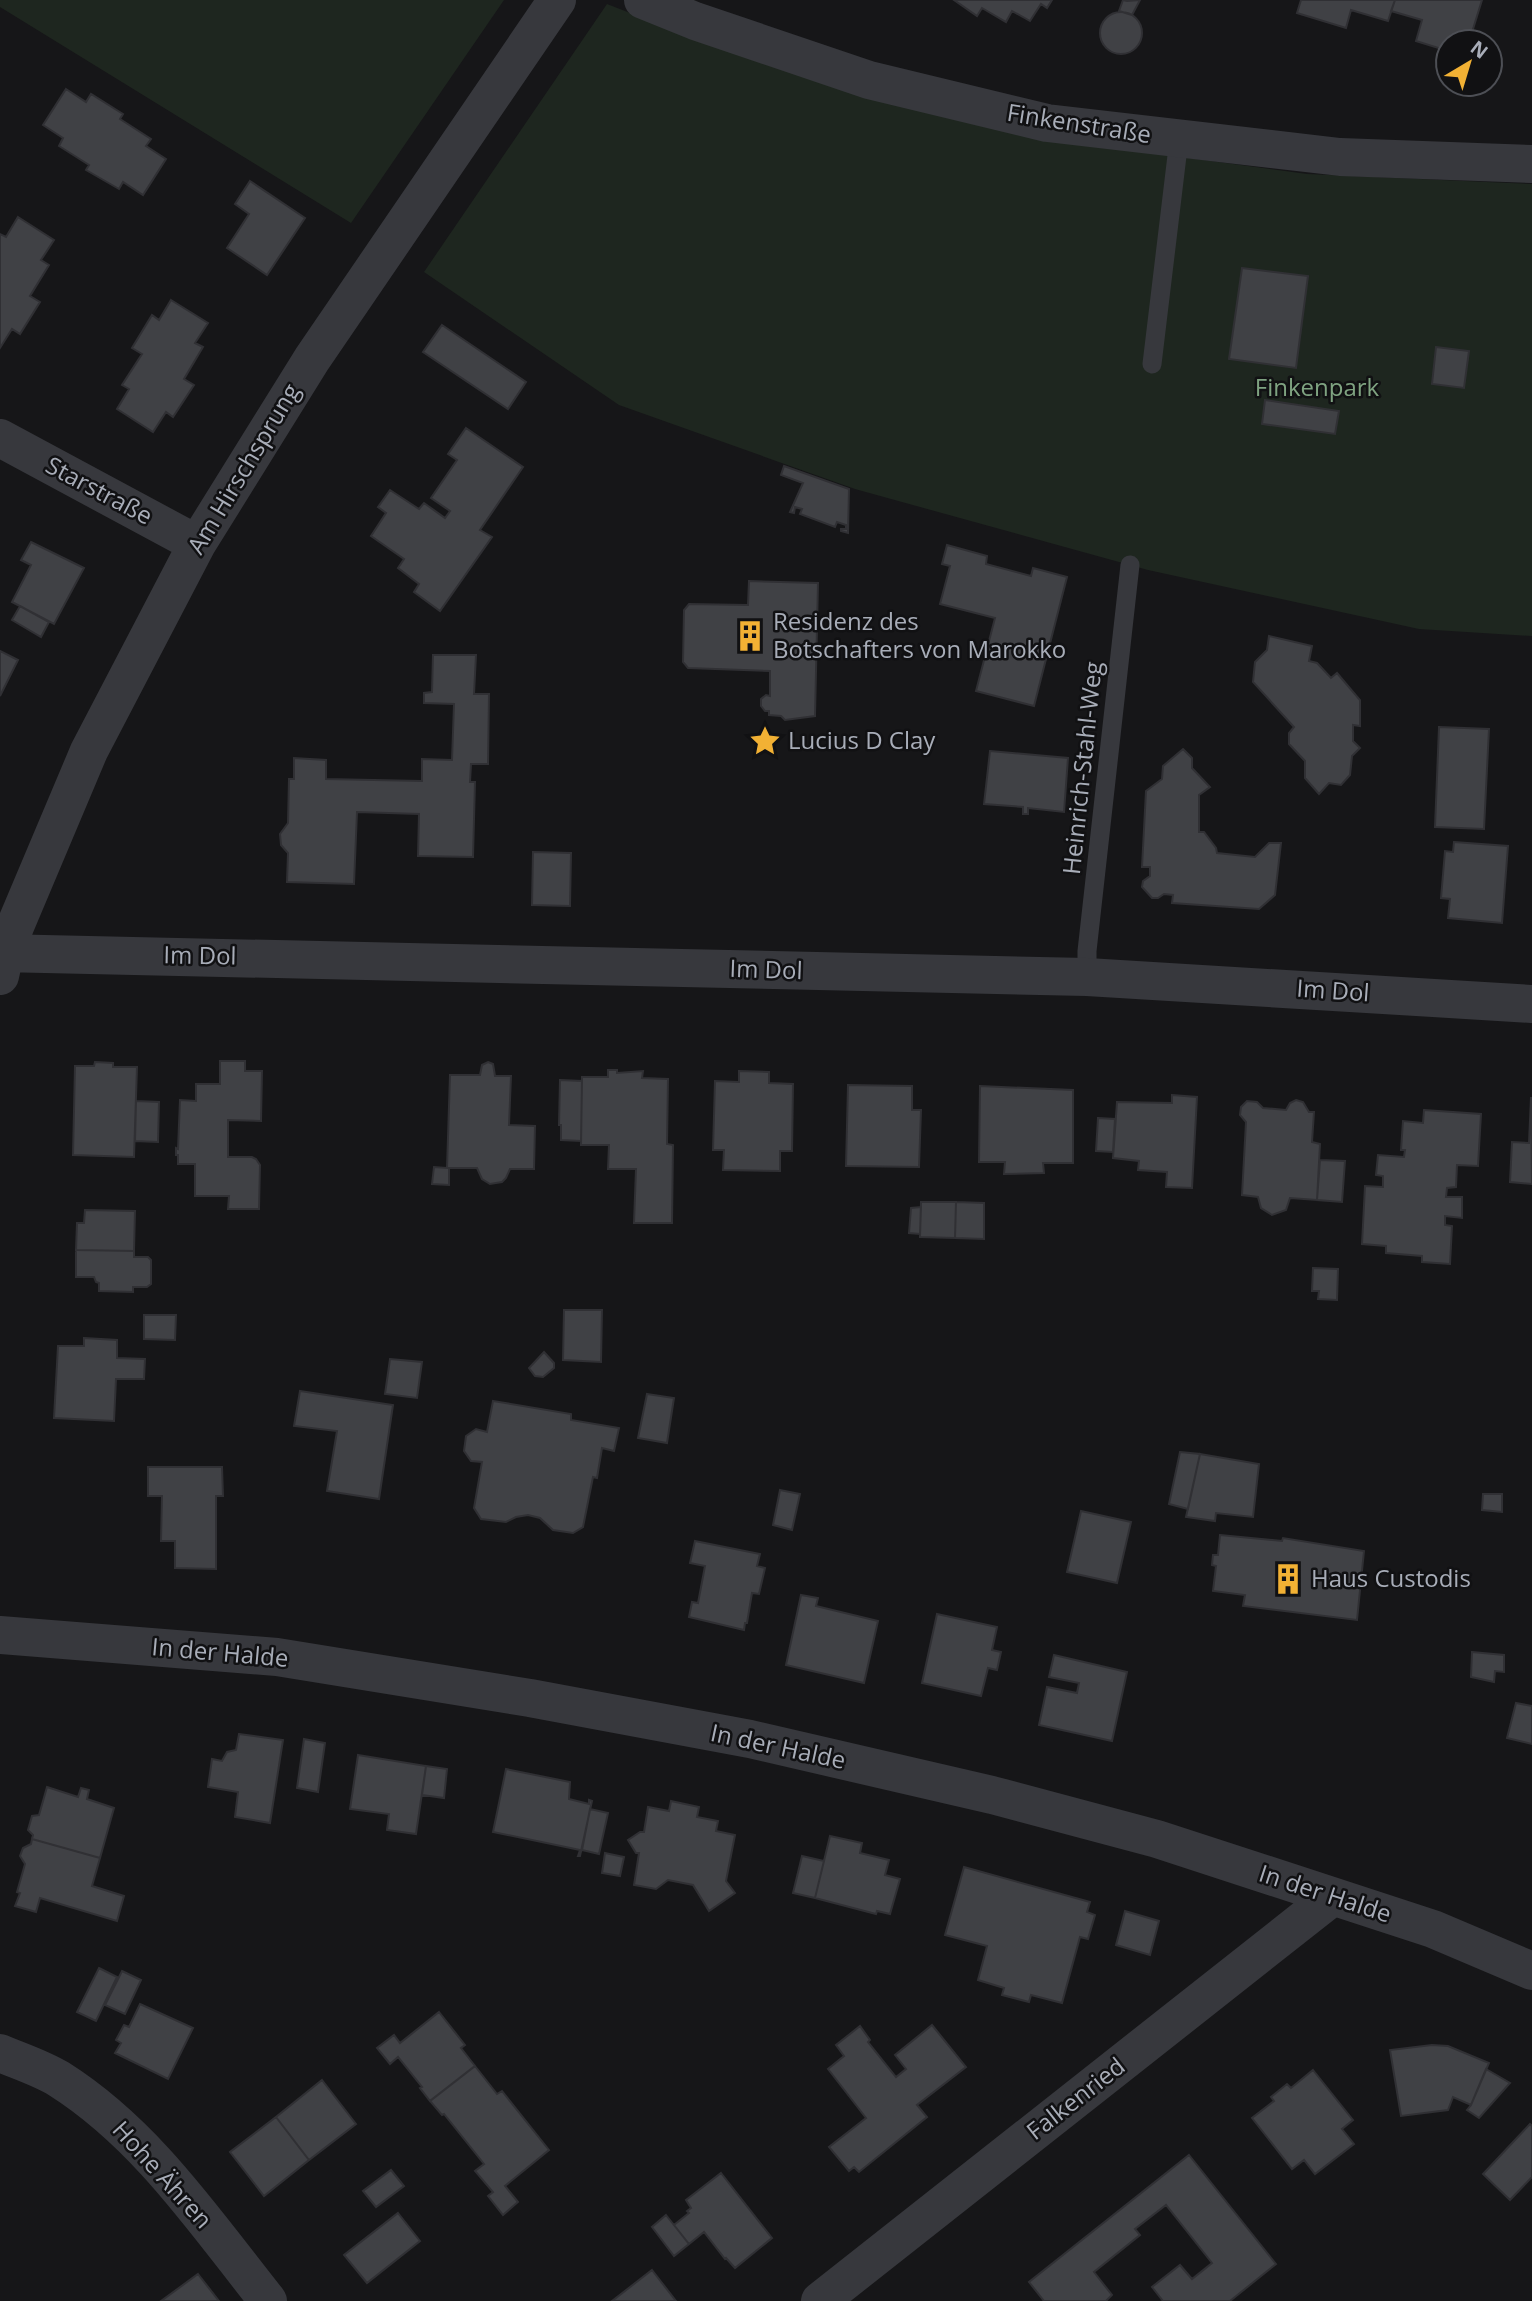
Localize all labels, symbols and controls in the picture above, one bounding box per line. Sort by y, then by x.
north arrow [1434,28,1504,98]
text: N [1465,35,1494,65]
street label: Finkenstraße [1005,95,1154,150]
park label: Finkenpark [1255,370,1380,403]
street label: Am Hirschsprung [179,377,307,560]
street label: Starstraße [41,448,159,532]
place label: Residenz des Botschafters von Marokko [773,604,1066,665]
building icon: Residenz des Botschafters von Marokko [733,619,767,653]
street label: Heinrich-Stahl-Weg [1054,660,1109,876]
place label: Lucius D Clay [788,723,936,756]
place icon: Lucius D Clay [748,724,782,758]
street label: Im Dol [163,937,237,972]
street label: Im Dol [729,951,803,986]
street label: Im Dol [1296,970,1371,1009]
place label: Haus Custodis [1311,1561,1471,1594]
building icon: Haus Custodis [1271,1562,1305,1596]
street label: In der Halde [150,1629,290,1674]
street label: In der Halde [708,1715,849,1776]
street label: In der Halde [1255,1856,1396,1929]
street label: Falkenried [1019,2049,1131,2147]
street label: Hohe Ähren [106,2113,220,2235]

